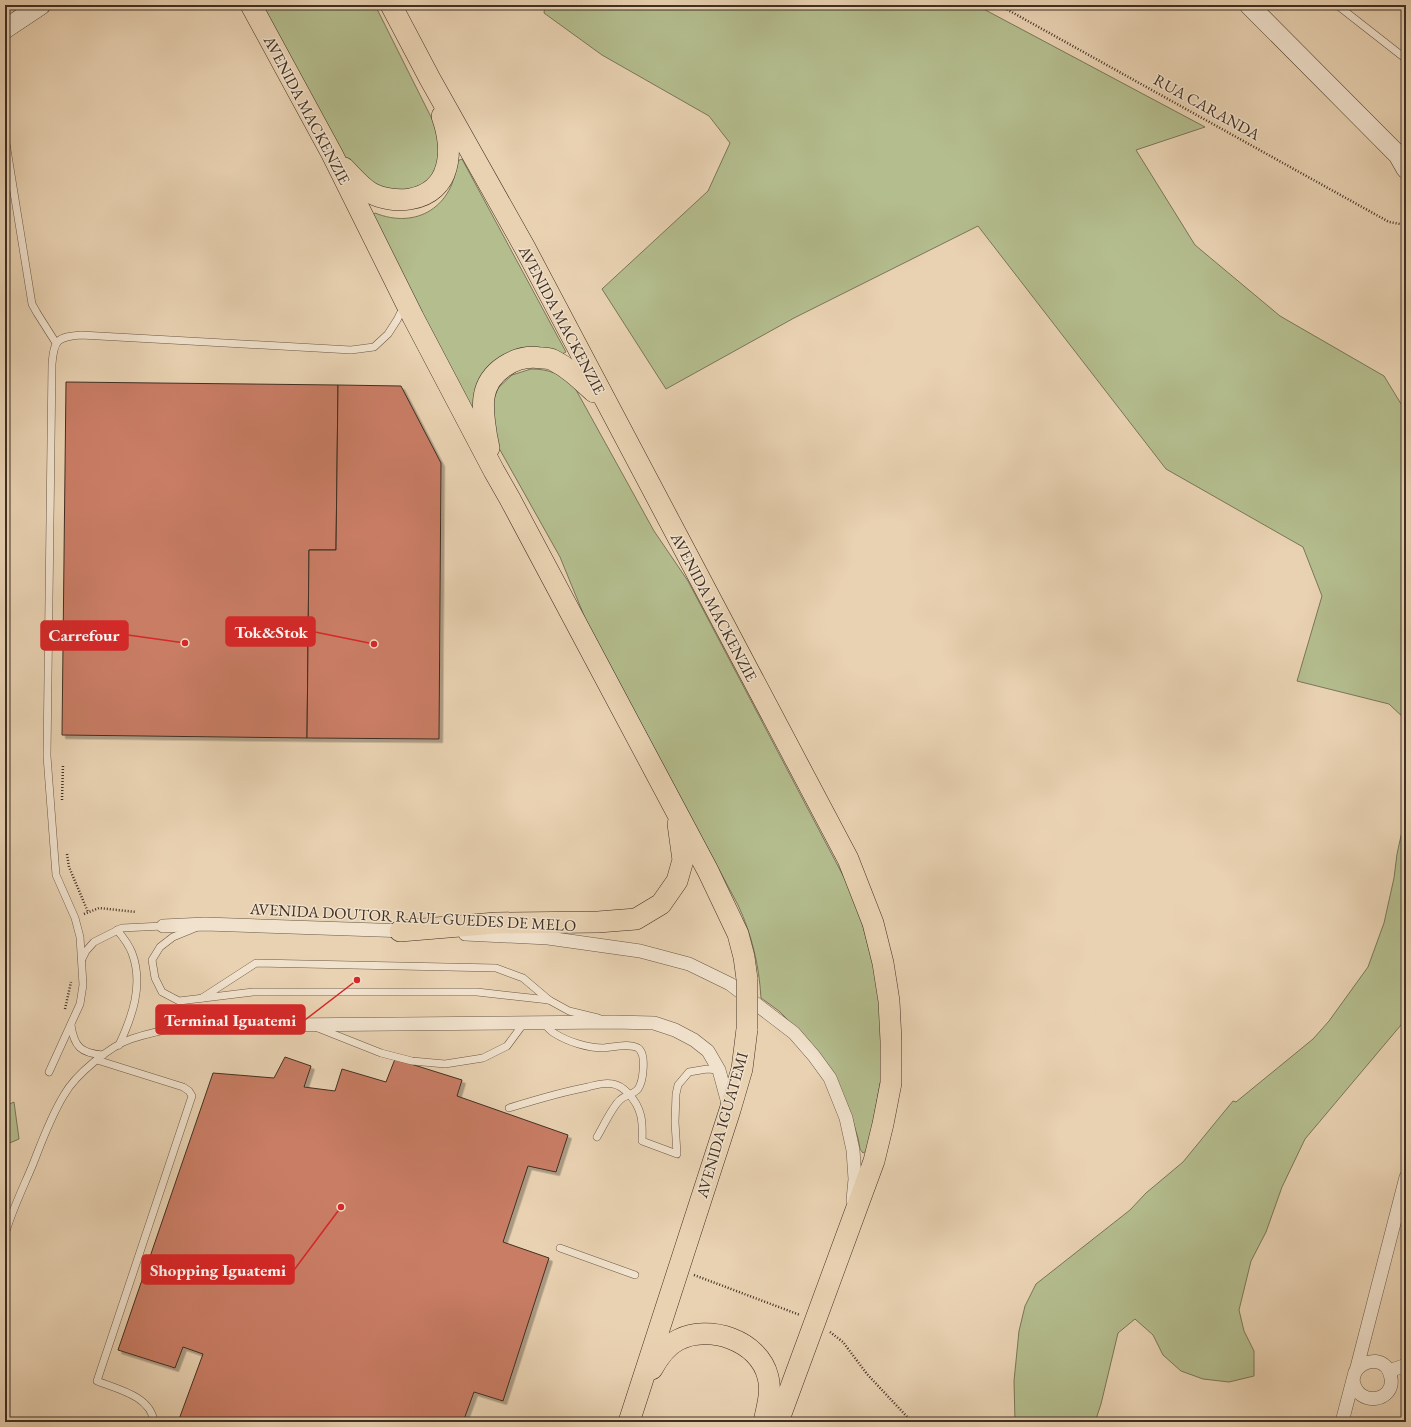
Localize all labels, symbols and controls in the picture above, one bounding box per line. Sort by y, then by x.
street label: AVENIDA MACKENZIE [258,31,355,188]
street label: RUA CARANDA [1150,69,1265,145]
street label: AVENIDA MACKENZIE [513,241,610,398]
street label: AVENIDA MACKENZIE [665,528,762,685]
callout: Tok&Stok [226,617,315,646]
callout: Carrefour [41,621,128,650]
text: Tok&Stok [234,621,309,643]
text: Carrefour [49,624,119,646]
street label: AVENIDA DOUTOR RAUL GUEDES DE MELO [248,898,577,936]
callout: Terminal Iguatemi [156,1005,305,1034]
text: Terminal Iguatemi [164,1009,296,1031]
street label: AVENIDA IGUATEMI [691,1049,753,1201]
callout: Shopping Iguatemi [142,1255,294,1284]
text: Shopping Iguatemi [150,1259,286,1281]

